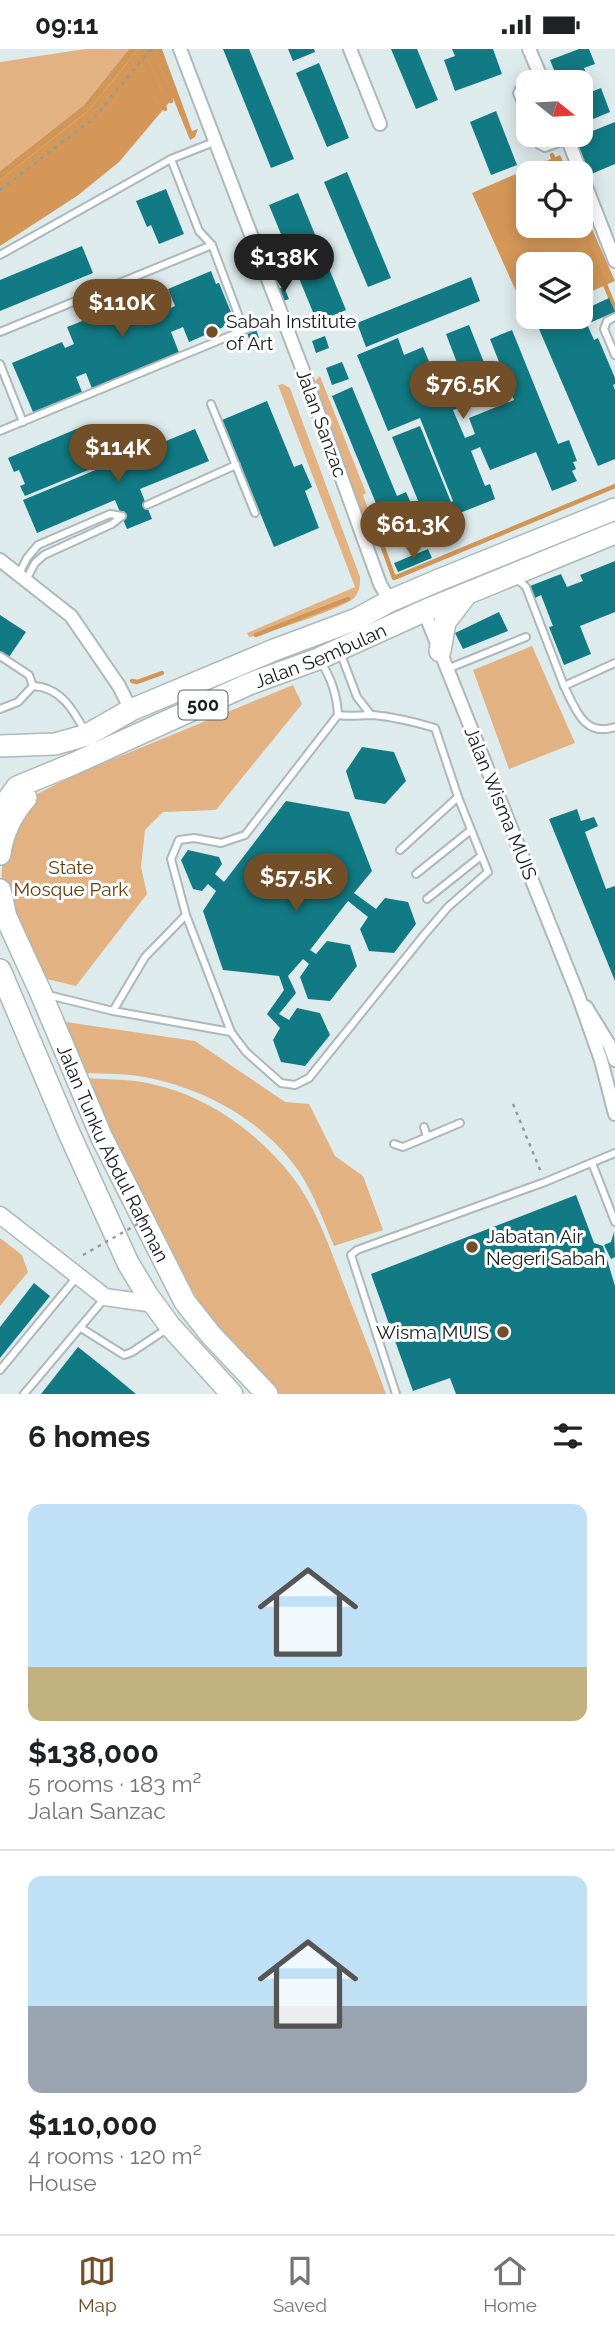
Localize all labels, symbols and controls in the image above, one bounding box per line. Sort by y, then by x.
text: 09:11 [35,10,98,40]
north arrow [516,70,593,147]
map controls [516,70,593,329]
button: locate [516,161,593,238]
pin: $138K [235,235,333,294]
text: $138K [250,243,318,270]
button: layers [516,252,593,329]
pin: $110K [73,279,171,339]
text: $110K [89,288,155,315]
place label: Sabah Institute of Art [226,310,356,354]
marker: Sabah Institute of Art [204,324,220,340]
pin: $76.5K [406,361,520,421]
street label: Jalan Sanzac [292,366,352,480]
text: $76.5K [426,370,500,397]
pin: $114K [69,425,167,484]
text: $114K [85,433,151,460]
pin: $61.3K [356,501,470,561]
text: $61.3K [376,510,450,537]
street label: Jalan Sembulan [251,619,390,692]
road number: 500 [178,691,228,719]
street label: Jalan Wisma MUIS [460,723,542,883]
pin: $57.5K [239,853,353,913]
park label: State Mosque Park [14,856,128,900]
text: $57.5K [260,862,332,889]
street label: Jalan Tunku Abdul Rahman [53,1041,174,1266]
place label: Jabatan Air Negeri Sabah [486,1225,605,1269]
marker: Jabatan Air Negeri Sabah [464,1239,480,1255]
place label: Wisma MUIS [376,1321,489,1343]
marker: Wisma MUIS [495,1324,511,1340]
icon: filters [549,1417,587,1455]
text: 6 homes [28,1419,150,1454]
icon: home [245,1549,371,1675]
text: $138,000 [28,1735,159,1770]
text: 5 rooms · 183 m² [28,1770,202,1797]
text: Jalan Sanzac [28,1797,166,1824]
icon: home [245,1921,371,2047]
text: $110,000 [28,2107,157,2142]
text: 4 rooms · 120 m² [28,2142,202,2169]
text: House [28,2169,97,2196]
tab: Map [78,2252,117,2316]
tab: Saved [273,2252,327,2316]
tab: Home [483,2252,537,2316]

